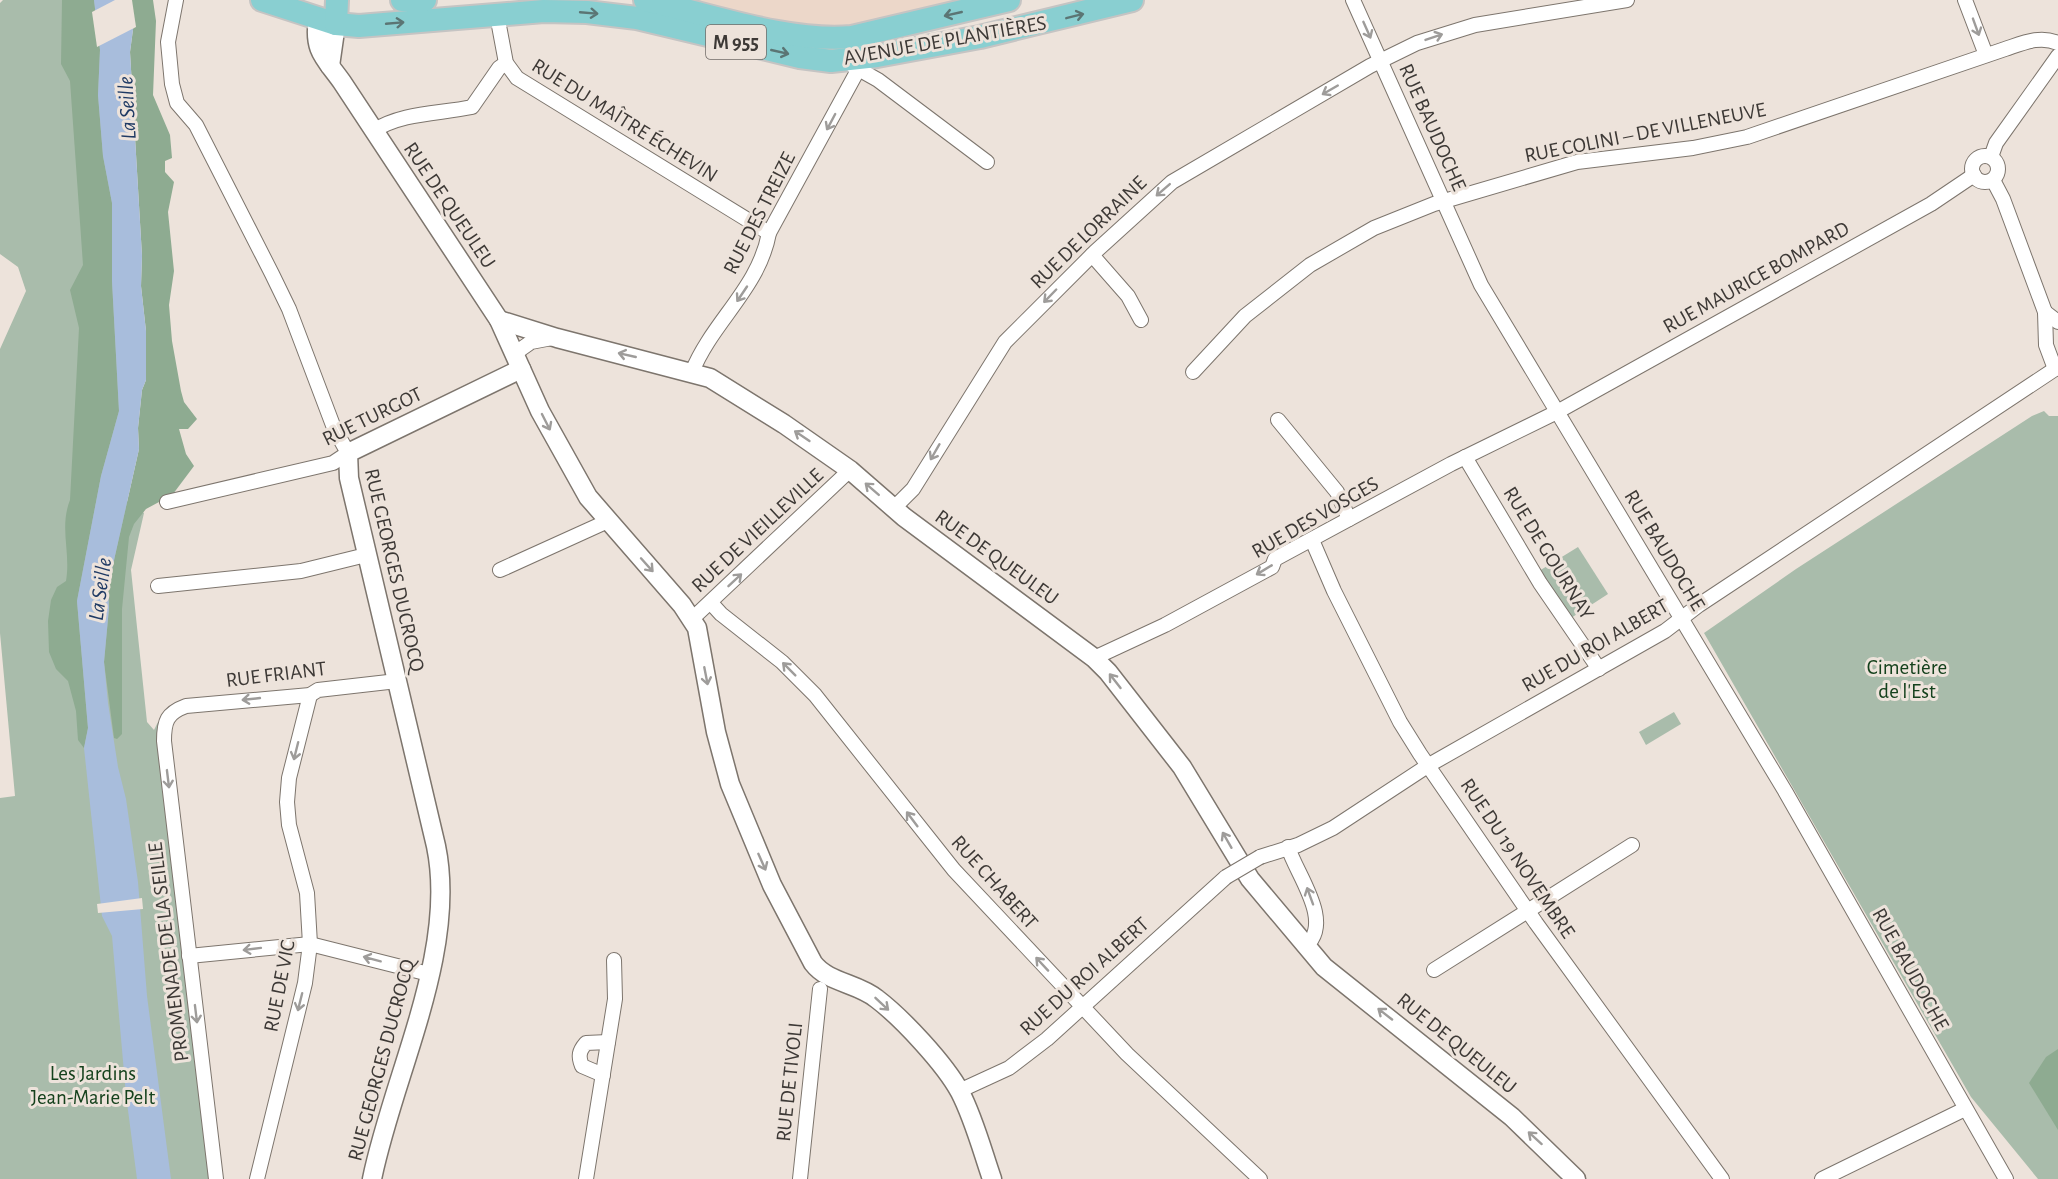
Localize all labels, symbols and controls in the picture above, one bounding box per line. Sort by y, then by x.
one-way arrow [579,8,598,19]
one-way arrow [943,9,963,20]
one-way arrow [1065,9,1084,21]
street label: AVENUE DE PLANTIÈRES [842,10,1048,69]
one-way arrow [384,17,404,28]
one-way arrow [1971,18,1982,36]
one-way arrow [1361,21,1373,39]
road number: M 955 [706,25,766,59]
one-way arrow [1424,31,1443,42]
one-way arrow [770,47,789,58]
street label: RUE DU MAÎTRE ÉCHEVIN [528,53,722,186]
street label: RUE BAUDOCHE [1395,61,1470,194]
water label: La Seille [114,76,140,140]
one-way arrow [1322,84,1339,96]
street label: RUE COLINI – DE VILLENEUVE [1523,99,1767,166]
one-way arrow [825,113,837,130]
street label: RUE DE QUEULEU [400,138,499,272]
street label: RUE DES TREIZE [720,149,799,278]
street label: RUE DE LORRAINE [1026,172,1150,293]
one-way arrow [1156,183,1171,197]
street label: RUE MAURICE BOMPARD [1660,218,1853,337]
one-way arrow [735,285,747,302]
one-way arrow [1043,289,1058,304]
one-way arrow [618,349,637,361]
street label: RUE TURGOT [319,383,425,450]
one-way arrow [541,413,552,431]
one-way arrow [794,430,811,442]
one-way arrow [929,443,940,461]
street label: RUE DE VIEILLEVILLE [688,464,827,596]
street label: RUE GEORGES DUCROCQ [361,466,429,676]
street label: RUE DES VOSGES [1248,473,1382,562]
one-way arrow [864,482,880,495]
street label: RUE DE GOURNAY [1499,483,1598,623]
street label: RUE BAUDOCHE [1620,486,1709,614]
street label: RUE DE QUEULEU [931,506,1062,609]
water label: La Seille [85,556,115,622]
one-way arrow [640,557,654,572]
one-way arrow [1256,565,1273,577]
one-way arrow [727,573,742,587]
street label: RUE DU ROI ALBERT [1518,595,1672,696]
park label: Cimetière de l'Est [1867,657,1947,702]
street label: RUE FRIANT [225,658,327,691]
one-way arrow [781,661,796,676]
one-way arrow [700,665,711,685]
one-way arrow [1108,673,1121,689]
one-way arrow [242,694,262,705]
one-way arrow [289,742,301,761]
one-way arrow [163,768,174,788]
street label: RUE DU 19 NOVEMBRE [1457,775,1579,942]
one-way arrow [906,812,918,828]
street label: RUE CHABERT [947,831,1042,933]
one-way arrow [1221,832,1233,849]
street label: PROMENADE DE LA SEILLE [145,841,192,1063]
one-way arrow [757,852,768,870]
one-way arrow [1304,888,1315,906]
street label: RUE BAUDOCHE [1868,904,1953,1034]
street label: RUE DU ROI ALBERT [1016,913,1153,1040]
street label: RUE DE VIC [260,938,299,1034]
one-way arrow [242,944,262,955]
one-way arrow [363,952,382,964]
street label: RUE GEORGES DUCROCQ [344,954,419,1163]
one-way arrow [1035,957,1049,972]
street label: RUE DE QUEULEU [1393,989,1520,1098]
one-way arrow [294,992,306,1011]
one-way arrow [874,997,889,1011]
one-way arrow [191,1004,202,1024]
one-way arrow [1377,1007,1393,1020]
street label: RUE DE TIVOLI [773,1021,806,1143]
park label: Les Jardins Jean-Marie Pelt [31,1063,155,1108]
one-way arrow [1528,1131,1543,1145]

